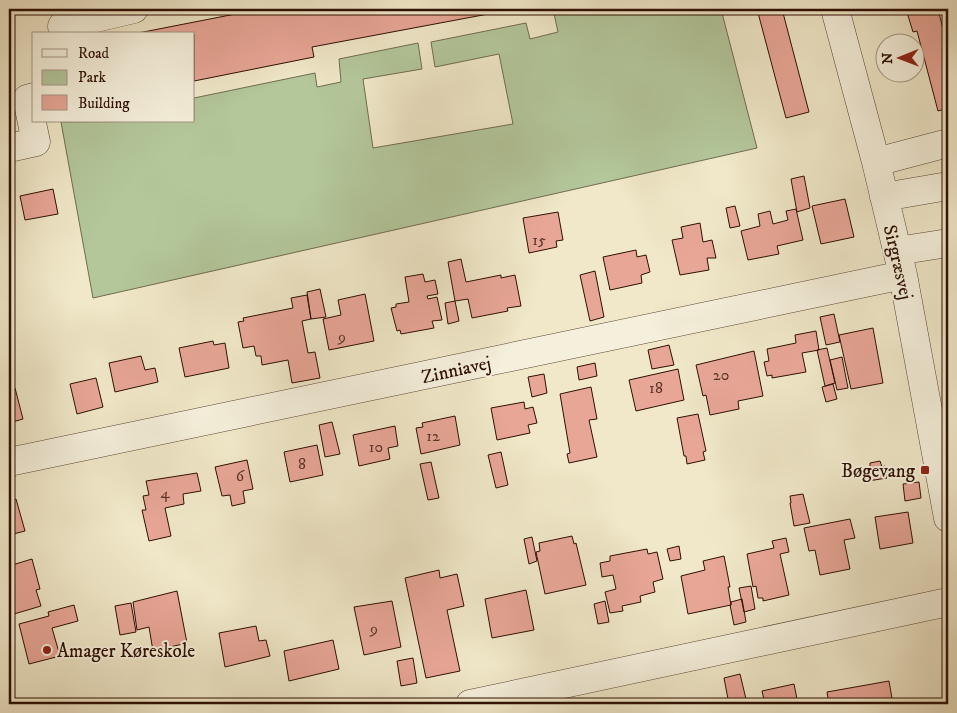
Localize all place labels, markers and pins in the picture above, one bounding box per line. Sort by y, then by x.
place label: Bøgevang [841,460,916,483]
marker: Bøgevang [919,464,931,476]
place label: Amager Køreskole [57,640,195,663]
marker: Amager Køreskole [41,644,53,656]

